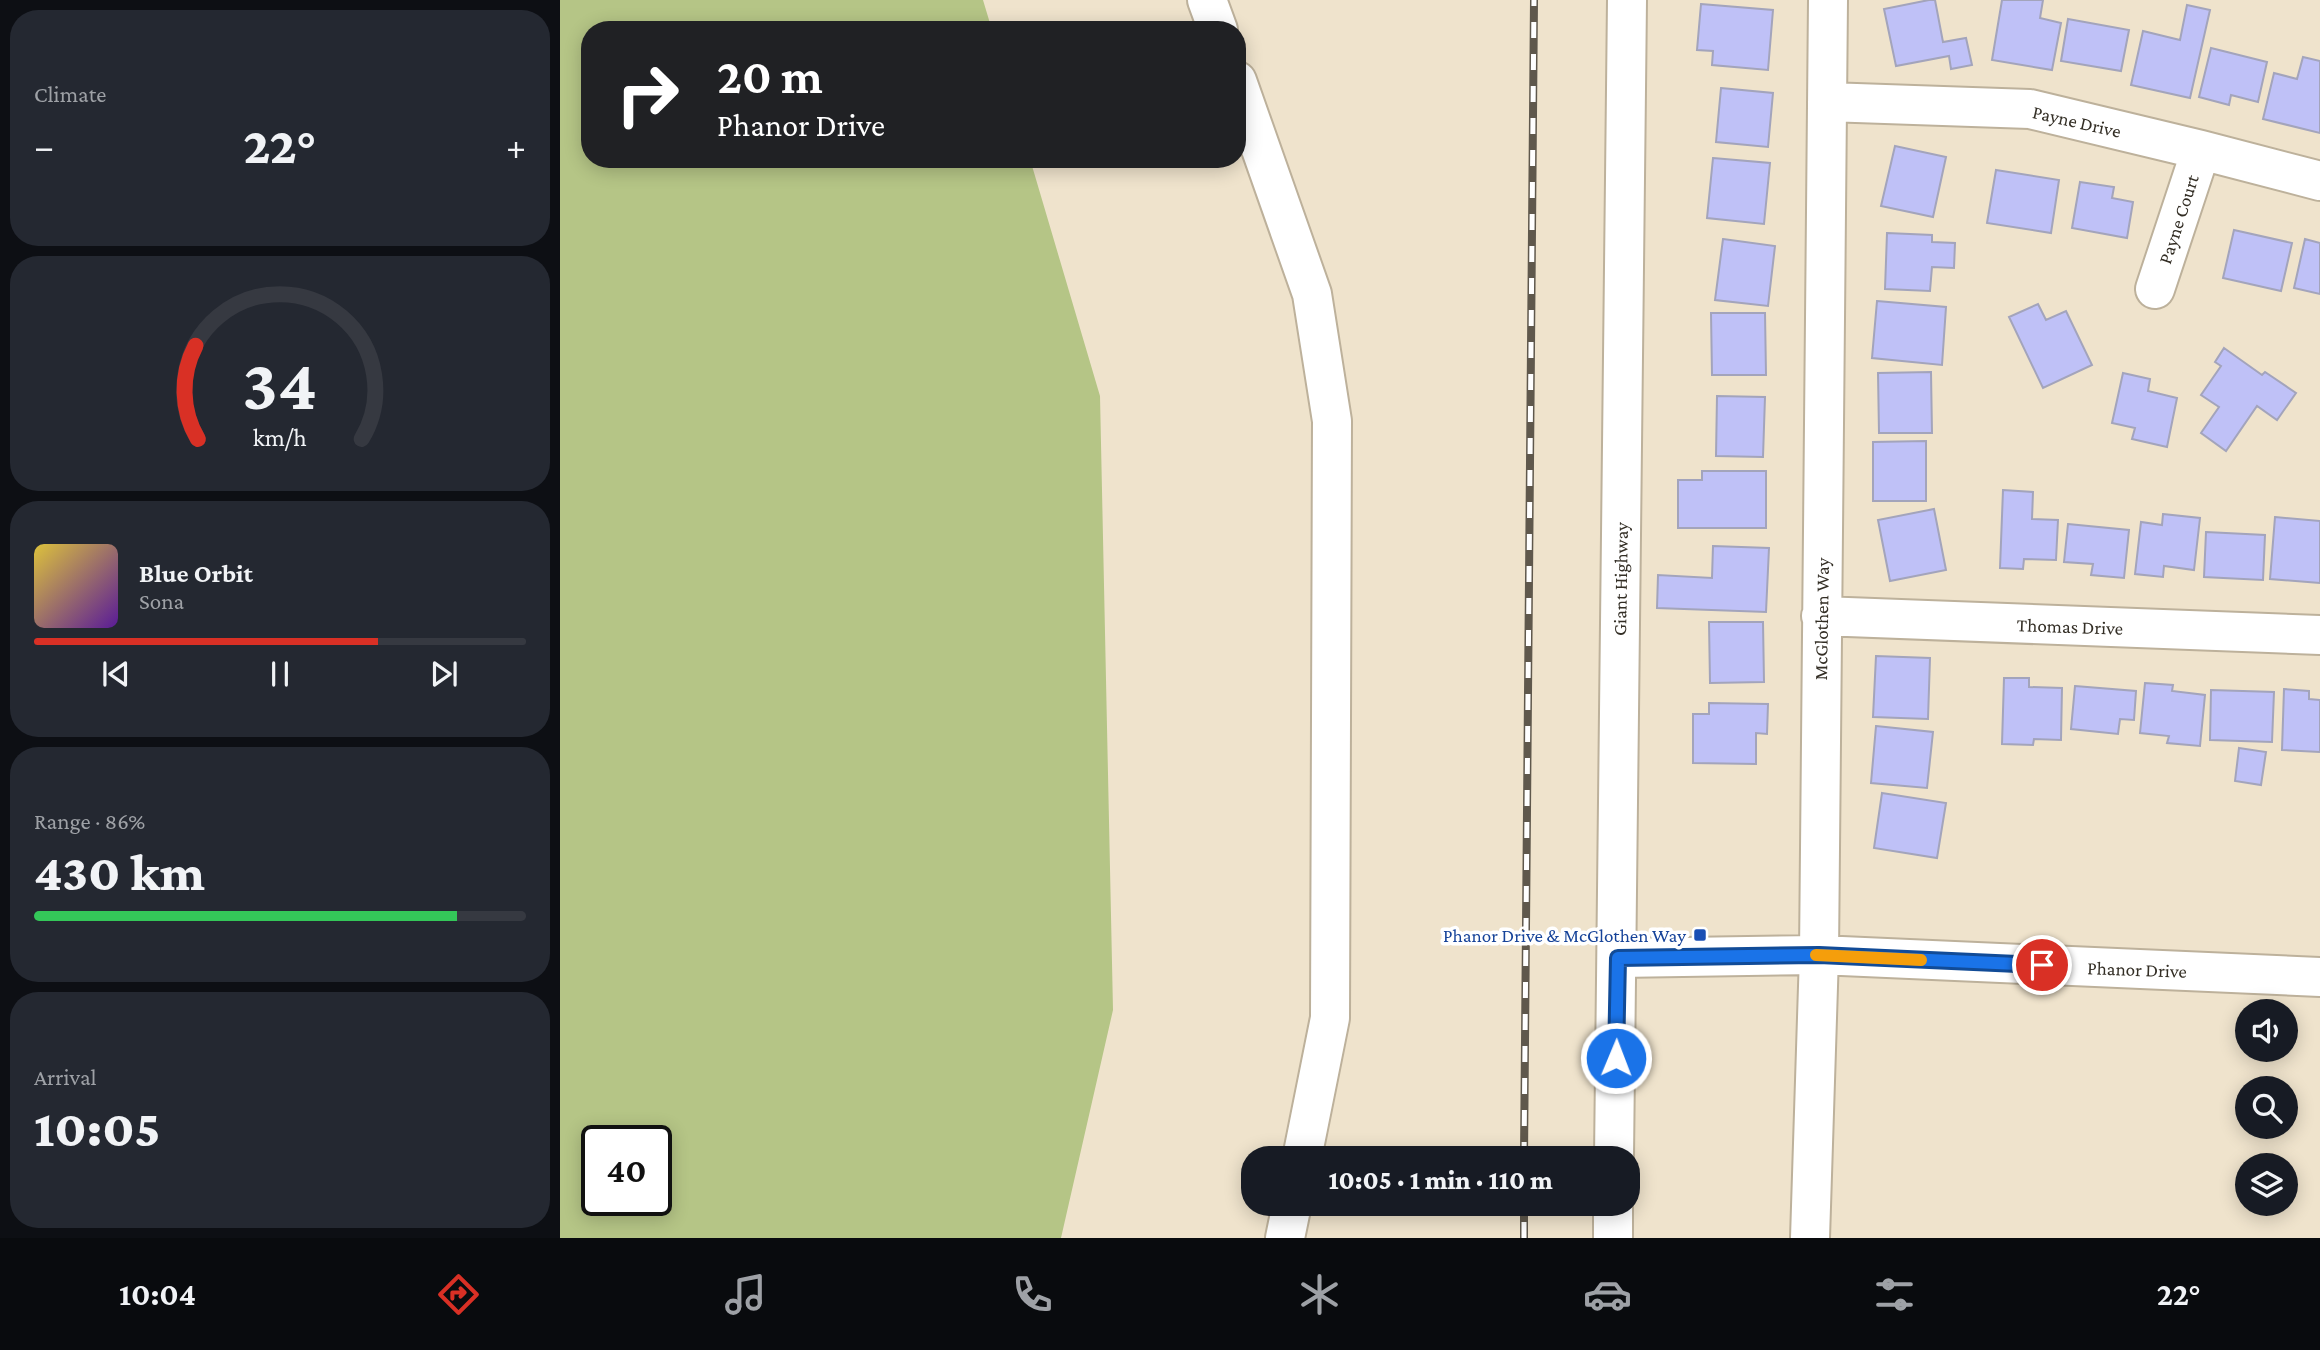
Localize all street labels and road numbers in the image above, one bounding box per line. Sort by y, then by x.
street label: Payne Drive [2031,101,2123,142]
street label: Payne Court [2154,171,2203,266]
street label: Giant Highway [1609,522,1632,636]
street label: McGlothen Way [1810,557,1833,681]
street label: Thomas Drive [2016,614,2124,639]
street label: Phanor Drive [2087,957,2187,982]

